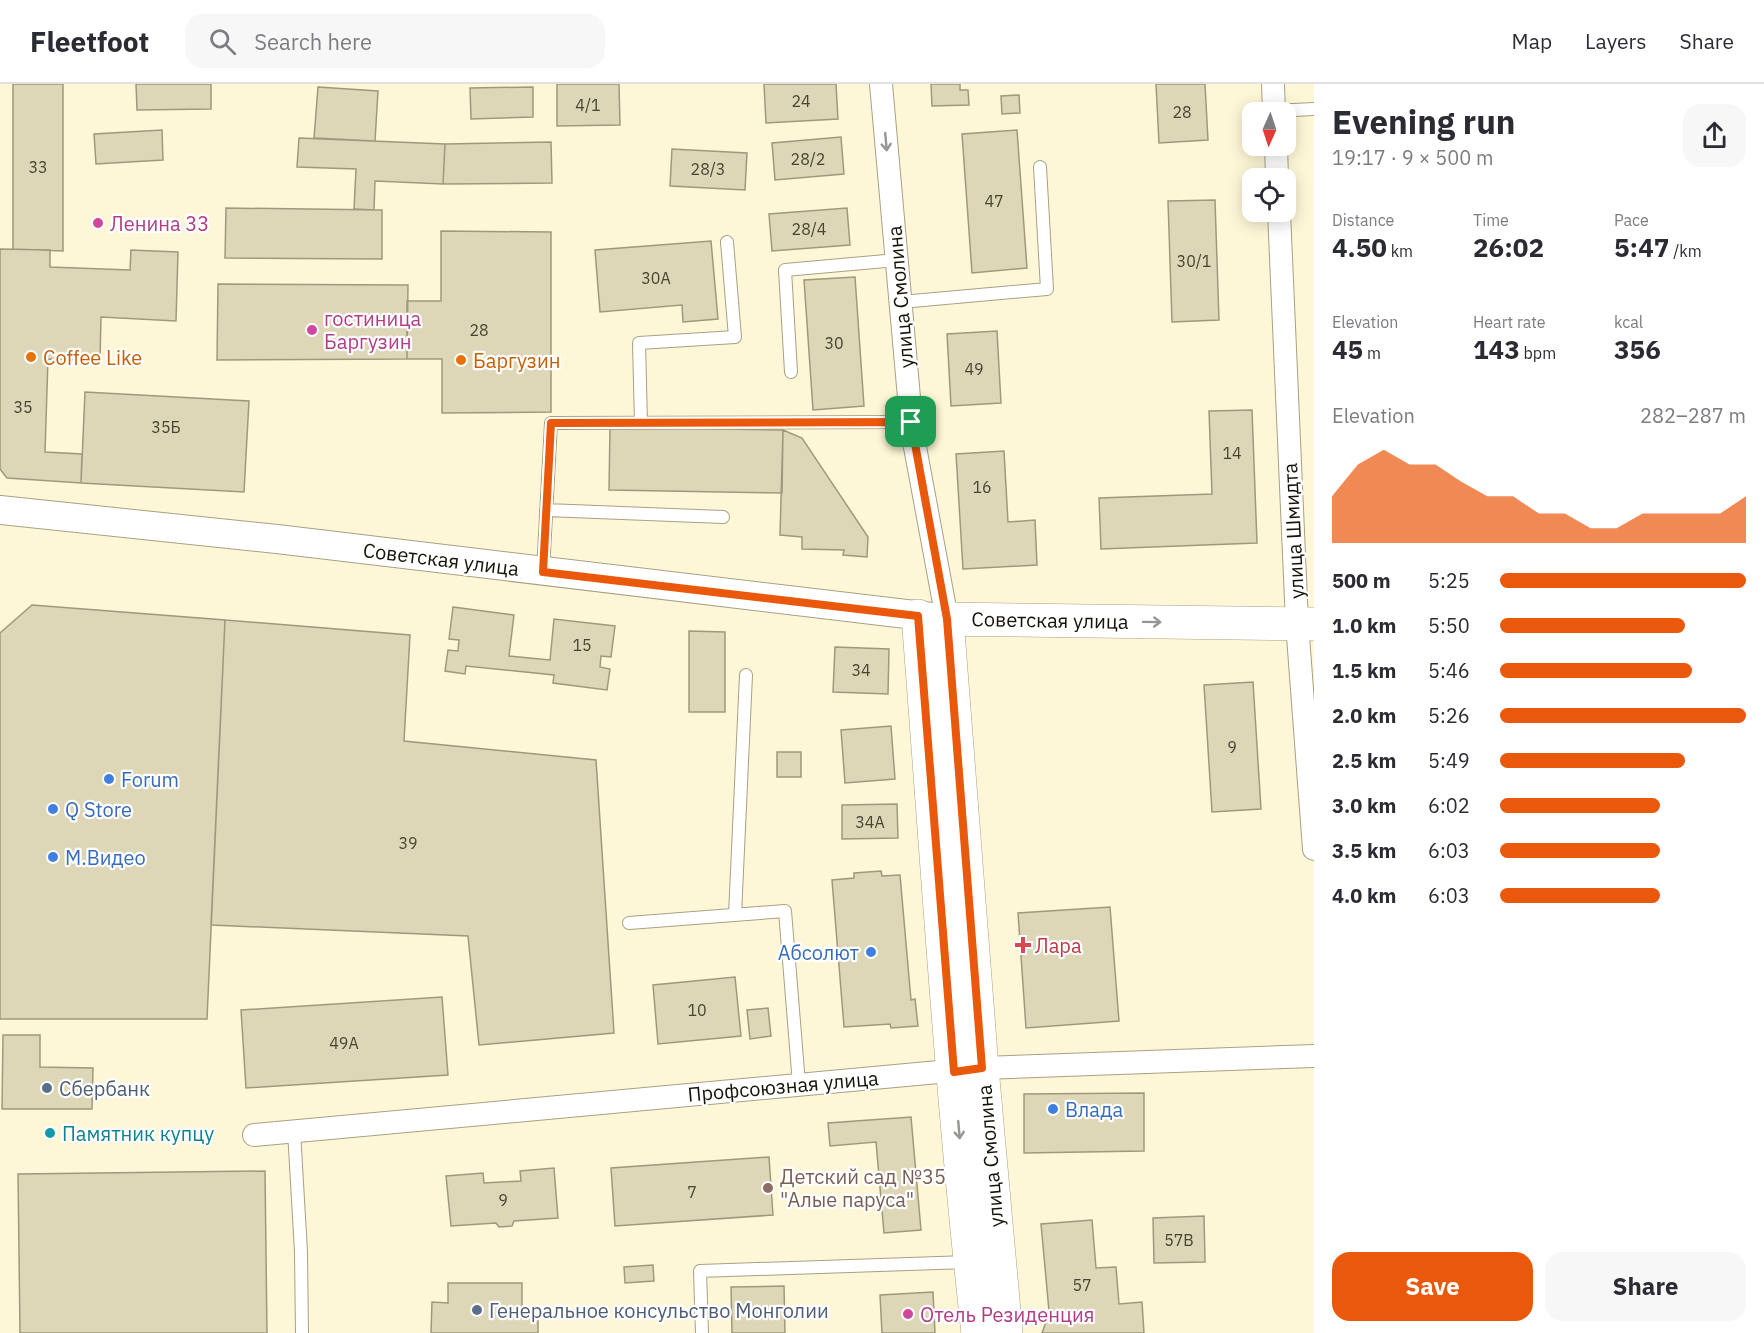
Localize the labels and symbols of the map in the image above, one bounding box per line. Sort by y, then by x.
house number: 24 [791,91,811,111]
house number: 4/1 [575,95,601,115]
house number: 28 [1172,102,1192,122]
north arrow [1242,102,1296,156]
one-way arrow [881,132,892,152]
house number: 28/2 [791,149,825,169]
house number: 33 [28,157,48,177]
house number: 28/3 [691,159,725,179]
house number: 47 [984,191,1004,211]
place label: Ленина 33 [110,210,209,237]
marker: Ленина 33 [91,216,105,230]
house number: 28/4 [792,219,826,239]
street label: улица Смолина [880,224,920,369]
house number: 30/1 [1177,251,1211,271]
house number: 30А [641,268,671,288]
place label: гостиница Баргузин [324,305,421,355]
house number: 28 [469,320,489,340]
marker: гостиница Баргузин [305,323,319,337]
house number: 30 [824,333,844,353]
place label: Coffee Like [43,344,142,371]
place label: Баргузин [473,347,560,374]
marker: Coffee Like [24,350,38,364]
marker: Баргузин [454,353,468,367]
house number: 49 [964,359,984,379]
pin [885,396,936,447]
house number: 35 [13,397,33,417]
house number: 35Б [151,417,181,437]
house number: 14 [1222,443,1242,463]
street label: улица Шмидта [1276,462,1310,600]
house number: 16 [972,477,992,497]
street label: Советская улица [361,536,521,582]
street label: Советская улица [971,605,1129,635]
one-way arrow [1142,616,1162,627]
house number: 15 [572,635,592,655]
house number: 34 [851,660,871,680]
house number: 9 [1227,737,1237,757]
place label: Forum [121,766,179,793]
marker: Forum [102,772,116,786]
place label: Q Store [65,796,132,823]
marker: Q Store [46,802,60,816]
house number: 34А [855,812,885,832]
house number: 39 [398,833,418,853]
place label: М.Видео [65,844,146,871]
marker: М.Видео [46,850,60,864]
place label: Лара [1035,932,1082,959]
marker: Лара [1016,938,1030,952]
place label: Абсолют [778,939,860,966]
marker: Абсолют [864,945,878,959]
house number: 10 [687,1000,707,1020]
house number: 49А [329,1033,359,1053]
street label: Профсоюзная улица [686,1064,880,1108]
place label: Сбербанк [59,1075,150,1102]
marker: Сбербанк [40,1081,54,1095]
street label: улица Смолина [970,1083,1010,1228]
place label: Влада [1065,1096,1123,1123]
marker: Влада [1046,1102,1060,1116]
one-way arrow [954,1119,965,1139]
place label: Памятник купцу [62,1120,214,1147]
marker: Памятник купцу [43,1126,57,1140]
place label: Детский сад №35 "Алые паруса" [780,1163,946,1213]
marker: Детский сад №35 "Алые паруса" [761,1181,775,1195]
house number: 7 [687,1182,697,1202]
house number: 9 [498,1190,508,1210]
house number: 57В [1164,1230,1194,1250]
house number: 57 [1072,1275,1092,1295]
place label: Генеральное консульство Монголии [489,1297,829,1324]
place label: Отель Резиденция [920,1301,1094,1328]
marker: Генеральное консульство Монголии [470,1303,484,1317]
marker: Отель Резиденция [901,1307,915,1321]

